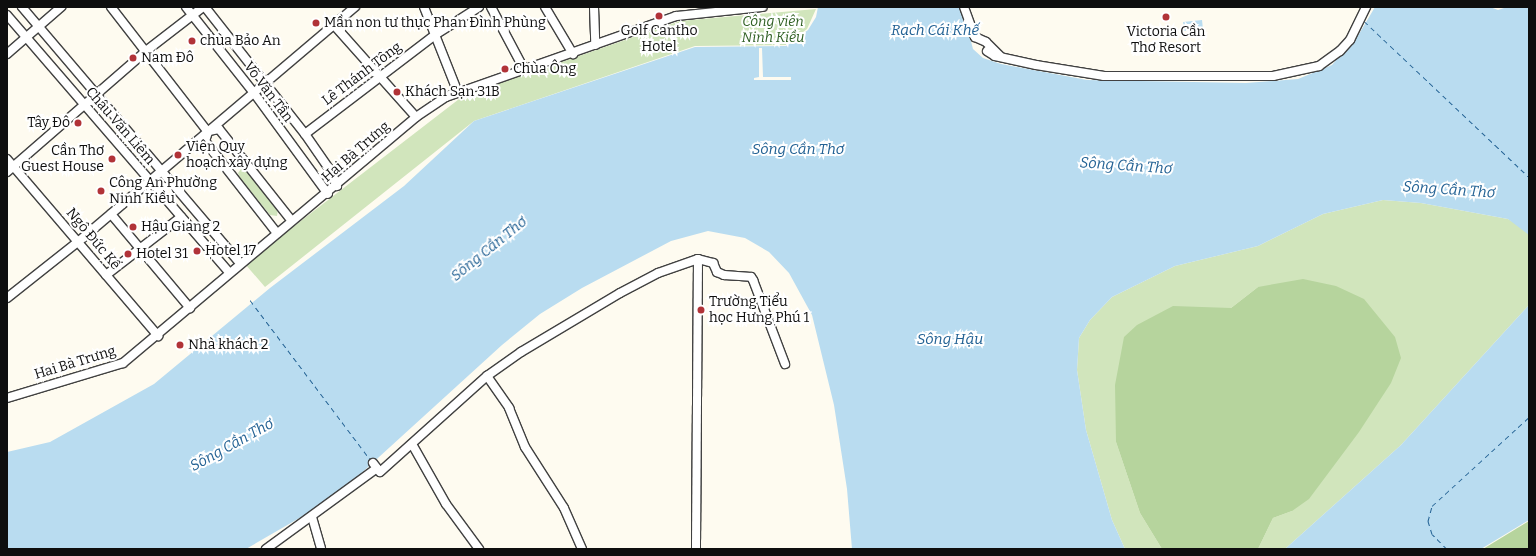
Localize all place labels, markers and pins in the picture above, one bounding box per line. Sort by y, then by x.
marker: Golf Cantho Hotel [654,11,664,21]
marker: Victoria Cần Thơ Resort [1161,12,1171,22]
place label: Mần non tư thục Phan Đình Phùng [324,15,546,31]
marker: Mần non tư thục Phan Đình Phùng [311,18,321,28]
place label: Golf Cantho Hotel [621,23,697,56]
place label: Victoria Cần Thơ Resort [1127,24,1205,56]
place label: chùa Bảo An [200,33,281,49]
marker: chùa Bảo An [187,36,197,46]
place label: Nam Đô [141,50,194,66]
marker: Nam Đô [128,53,138,63]
place label: Chùa Ông [513,61,576,77]
marker: Chùa Ông [500,64,510,74]
place label: Khách Sạn 31B [405,84,500,100]
marker: Khách Sạn 31B [392,87,402,97]
place label: Tây Đô [27,115,70,131]
marker: Tây Đô [73,118,83,128]
place label: Viện Quy hoạch xây dựng [186,139,288,172]
place label: Cần Thơ Guest House [21,143,104,176]
marker: Viện Quy hoạch xây dựng [173,150,183,160]
marker: Cần Thơ Guest House [107,154,117,164]
place label: Công An Phường Ninh Kiều [109,175,217,208]
marker: Công An Phường Ninh Kiều [96,186,106,196]
place label: Hậu Giang 2 [141,219,220,235]
marker: Hậu Giang 2 [128,222,138,232]
place label: Hotel 17 [205,243,256,259]
place label: Hotel 31 [136,246,188,262]
marker: Hotel 17 [192,246,202,256]
marker: Hotel 31 [123,249,133,259]
place label: Trường Tiểu học Hưng Phú 1 [709,294,809,326]
marker: Trường Tiểu học Hưng Phú 1 [696,305,706,315]
place label: Nhà khách 2 [188,337,268,353]
marker: Nhà khách 2 [175,340,185,350]

